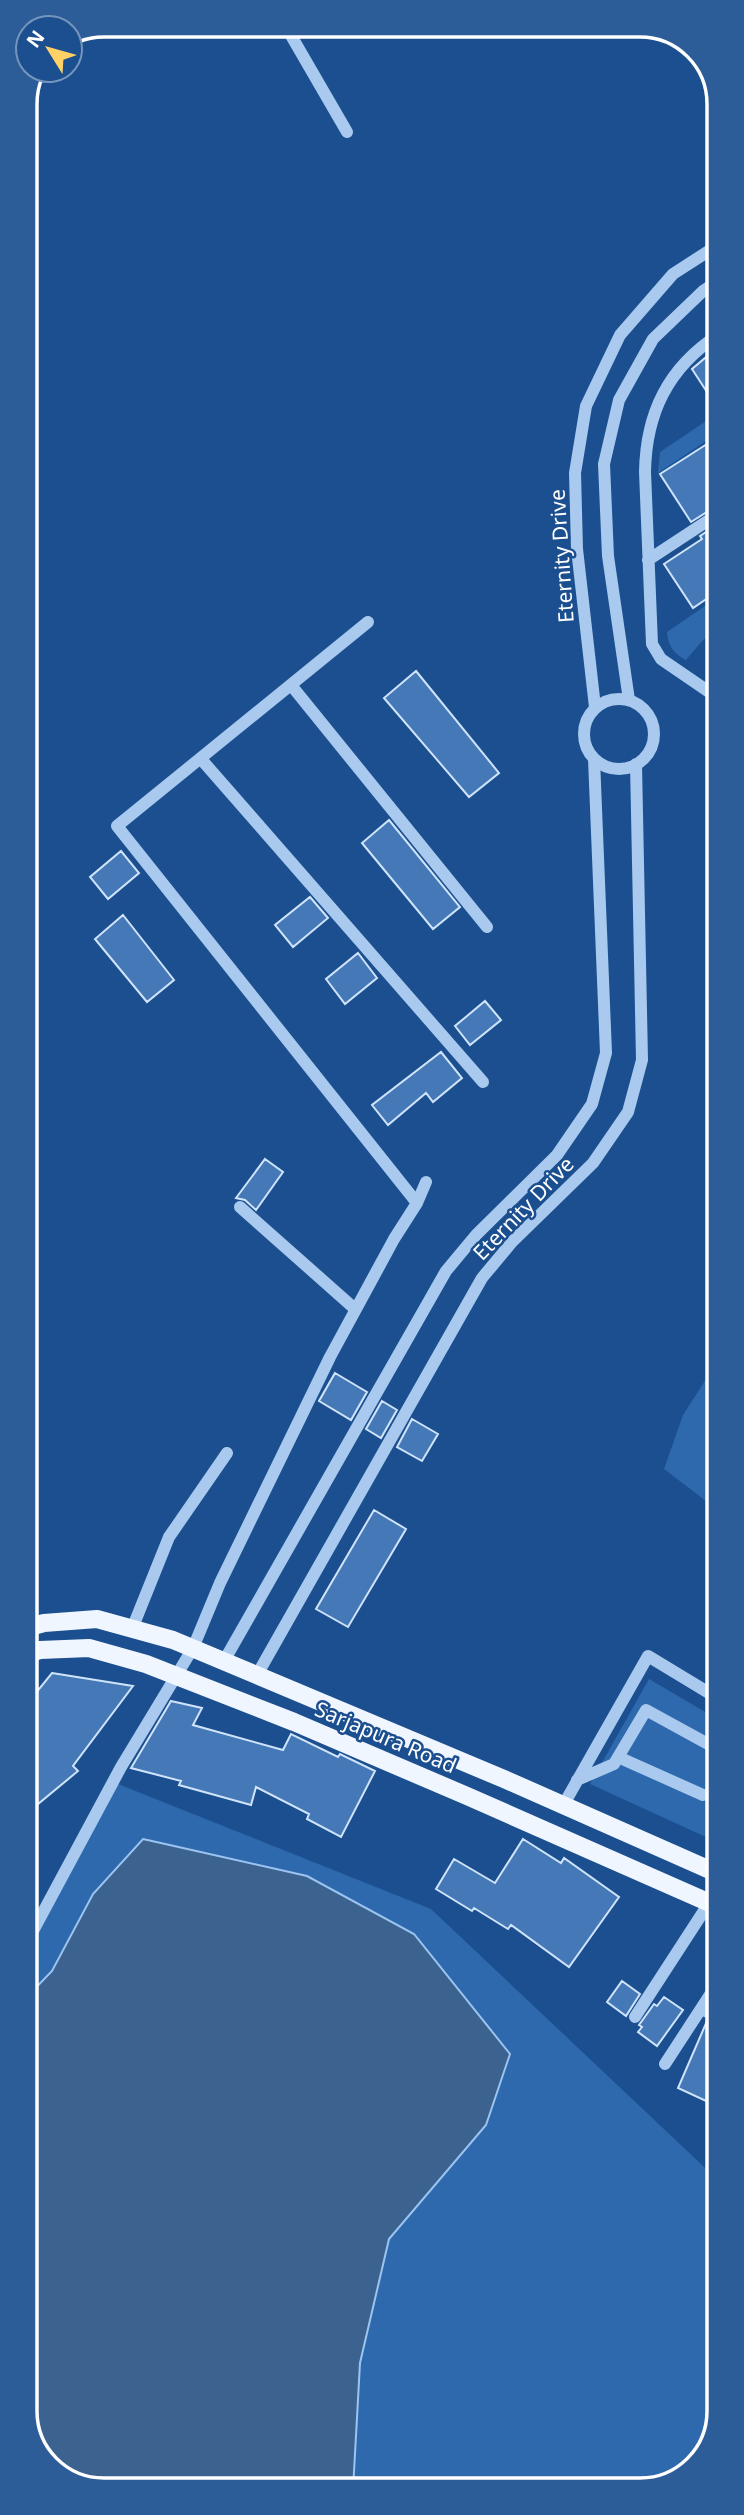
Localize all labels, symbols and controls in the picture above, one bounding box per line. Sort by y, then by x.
north arrow [14,14,84,84]
text: N [20,25,50,53]
street label: Eternity Drive [542,488,580,624]
street label: Eternity Drive [466,1150,580,1266]
street label: Sarjapura Road [311,1695,461,1779]

